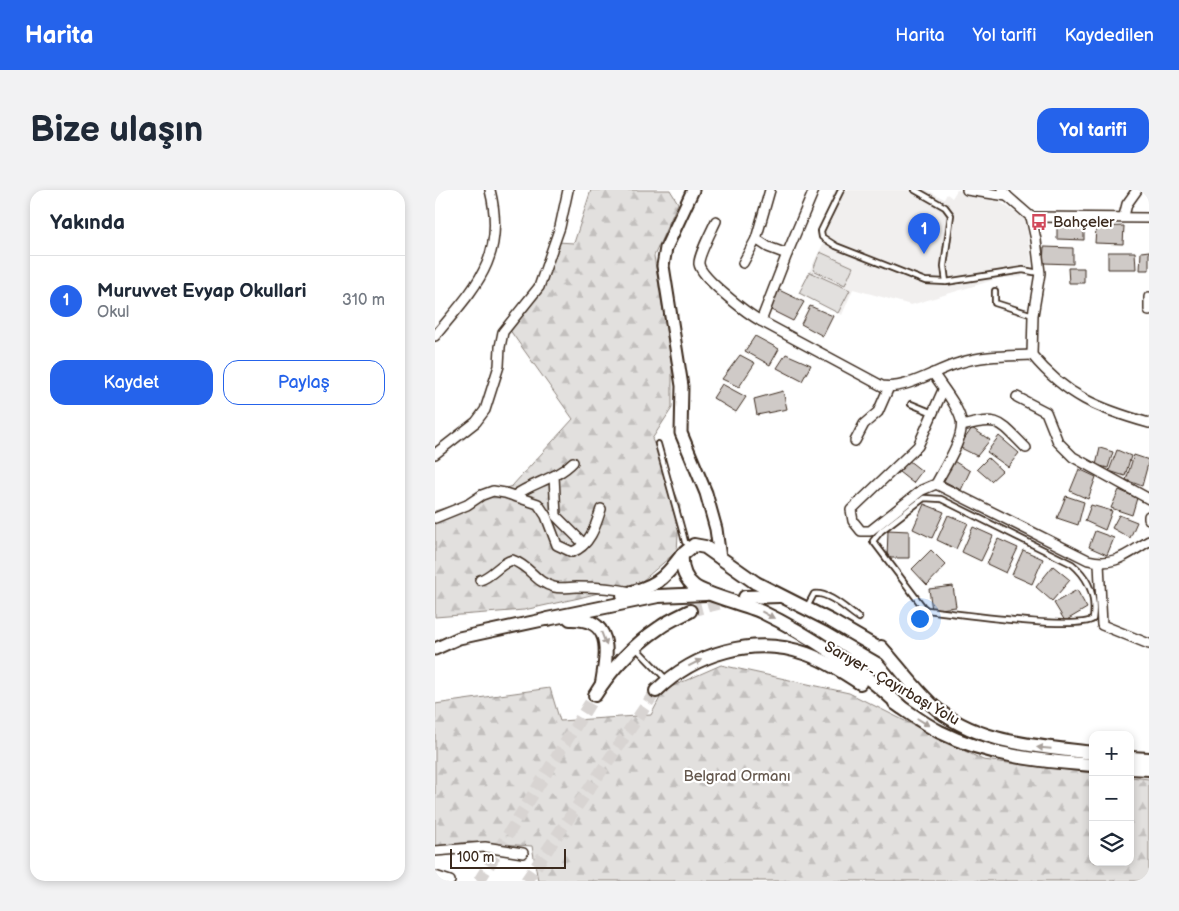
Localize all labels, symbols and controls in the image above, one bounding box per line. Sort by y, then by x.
text: Harita [25,21,93,50]
text: Harita [895,25,945,46]
text: Yol tarifi [973,25,1036,46]
text: Kaydedilen [1064,25,1154,46]
button: Yol tarifi [1037,108,1149,153]
text: Bize ulaşın [30,109,203,152]
text: Yakında [50,210,125,235]
bus stop icon: Bahçeler [1029,212,1049,232]
pin: 1 [908,213,940,254]
place label: Bahçeler [1053,213,1115,232]
text: Muruvvet Evyap Okullari [97,280,307,303]
text: 1 [63,291,69,310]
text: 310 m [342,291,385,310]
text: Okul [97,303,129,322]
button: Kaydet [50,360,213,405]
button: Paylaş [223,360,385,405]
your location [907,606,933,632]
one-way arrow [761,611,775,619]
one-way arrow [600,632,608,647]
street label: Sarıyer - Çayırbaşı Yolu [821,637,963,730]
one-way arrow [688,659,702,667]
one-way arrow [916,717,930,726]
map controls [1089,731,1134,866]
button: + [1089,731,1134,776]
one-way arrow [1036,744,1052,752]
park label: Belgrad Ormanı [683,767,791,786]
button: − [1089,776,1134,821]
button: layers [1089,821,1134,866]
scale bar [450,846,566,869]
text: 100 m [457,849,494,866]

